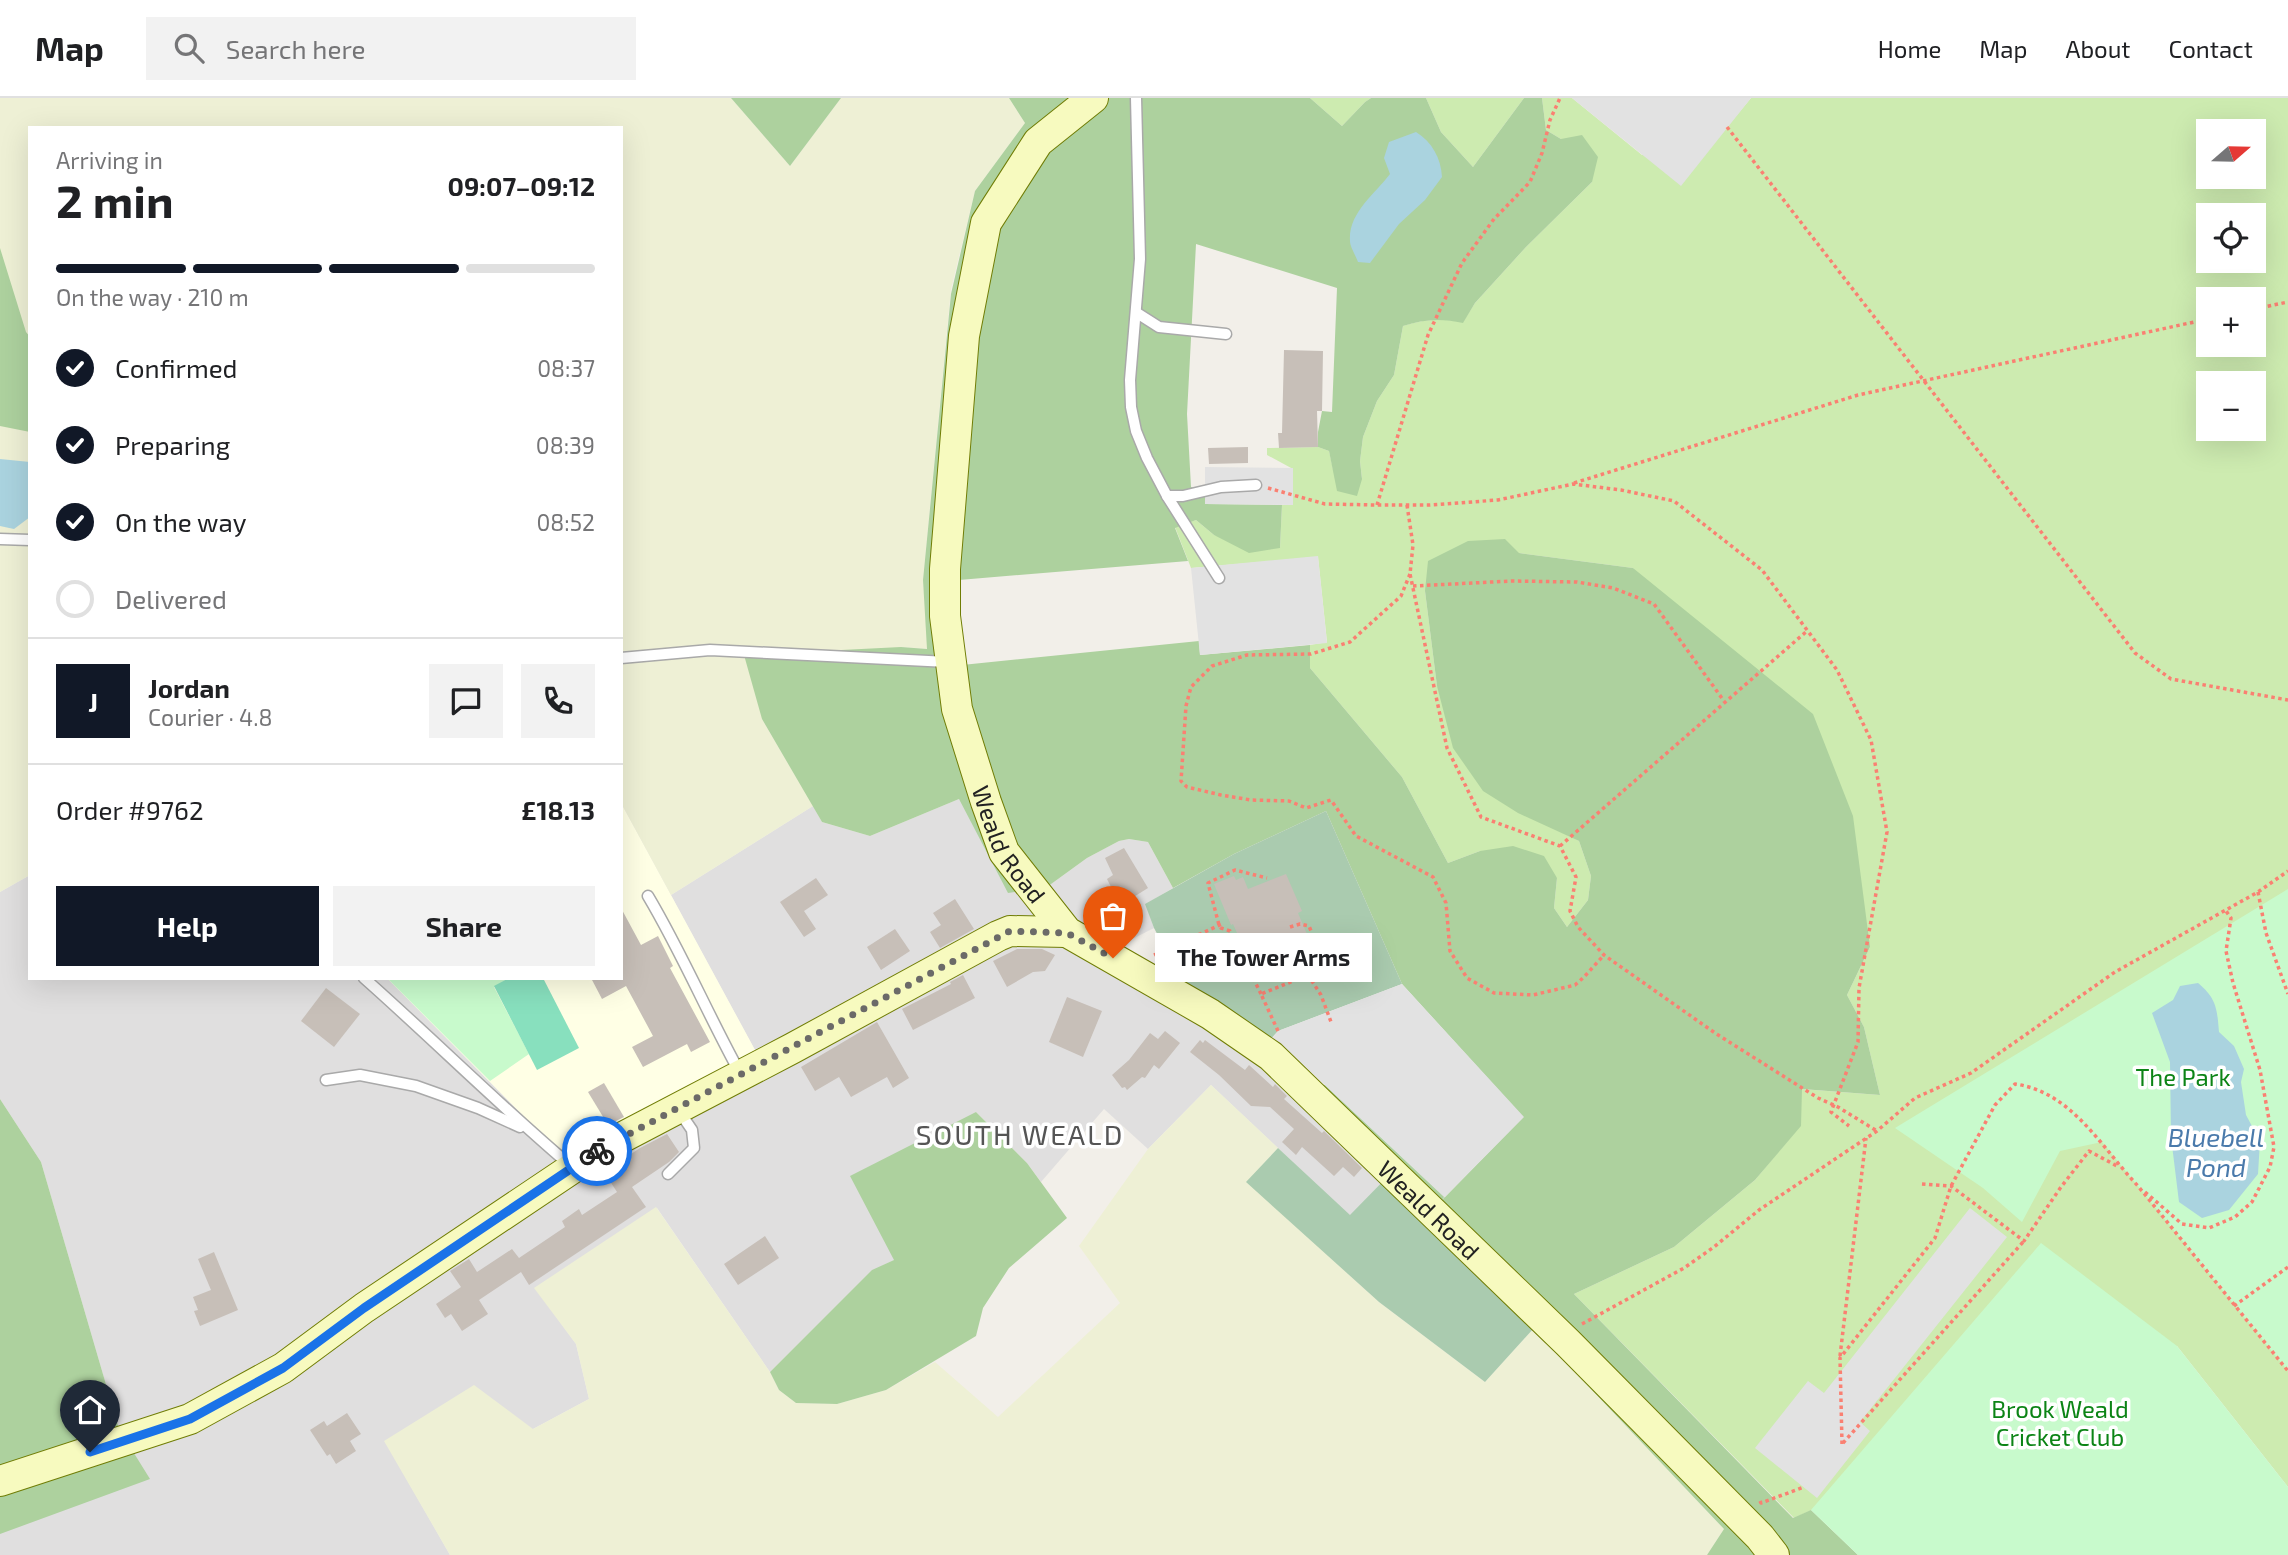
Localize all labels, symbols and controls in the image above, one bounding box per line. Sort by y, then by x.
search box [146,17,636,80]
text: Map [35,28,104,68]
icon: search [170,29,208,67]
text: Search here [226,33,365,64]
text: Home [1878,34,1941,63]
text: Map [1979,34,2027,63]
text: About [2065,34,2131,63]
text: Contact [2169,34,2253,63]
north arrow [2196,119,2266,189]
map controls [2196,119,2266,441]
text: Arriving in [56,146,163,174]
text: 09:07–09:12 [448,170,595,201]
text: 2 min [56,172,174,227]
button: locate [2196,203,2266,273]
text: On the way · 210 m [56,283,249,311]
button: + [2196,287,2266,357]
icon: check [56,349,94,387]
text: Confirmed [115,352,238,383]
text: 08:37 [537,354,595,382]
button: − [2196,371,2266,441]
icon: check [56,426,94,464]
text: Preparing [115,429,230,460]
text: 08:39 [536,431,595,459]
icon: check [56,503,94,541]
text: On the way [115,506,246,537]
text: 08:52 [536,508,595,536]
text: Delivered [115,583,227,614]
button: chat [429,664,503,738]
button: phone [521,664,595,738]
text: Jordan [148,672,230,703]
text: J [88,686,98,717]
text: Courier · 4.8 [148,703,272,731]
street label: Weald Road [967,782,1053,908]
text: Order #9762 [56,794,204,825]
text: £18.13 [521,794,595,825]
button: Help [56,886,319,966]
button: Share [333,886,595,966]
pin [1083,886,1143,958]
icon: bag [1094,897,1132,935]
callout: The Tower Arms [1155,934,1372,982]
text: The Tower Arms [1177,943,1350,971]
park label: The Park [2135,1062,2231,1091]
courier [562,1116,632,1186]
district label: SOUTH WEALD [916,1117,1124,1151]
water label: Bluebell Pond [2168,1121,2264,1182]
icon: bike [578,1132,616,1170]
street label: Weald Road [1373,1154,1486,1265]
pin [60,1380,120,1452]
icon: home [71,1391,109,1429]
park label: Brook Weald Cricket Club [1991,1394,2129,1451]

